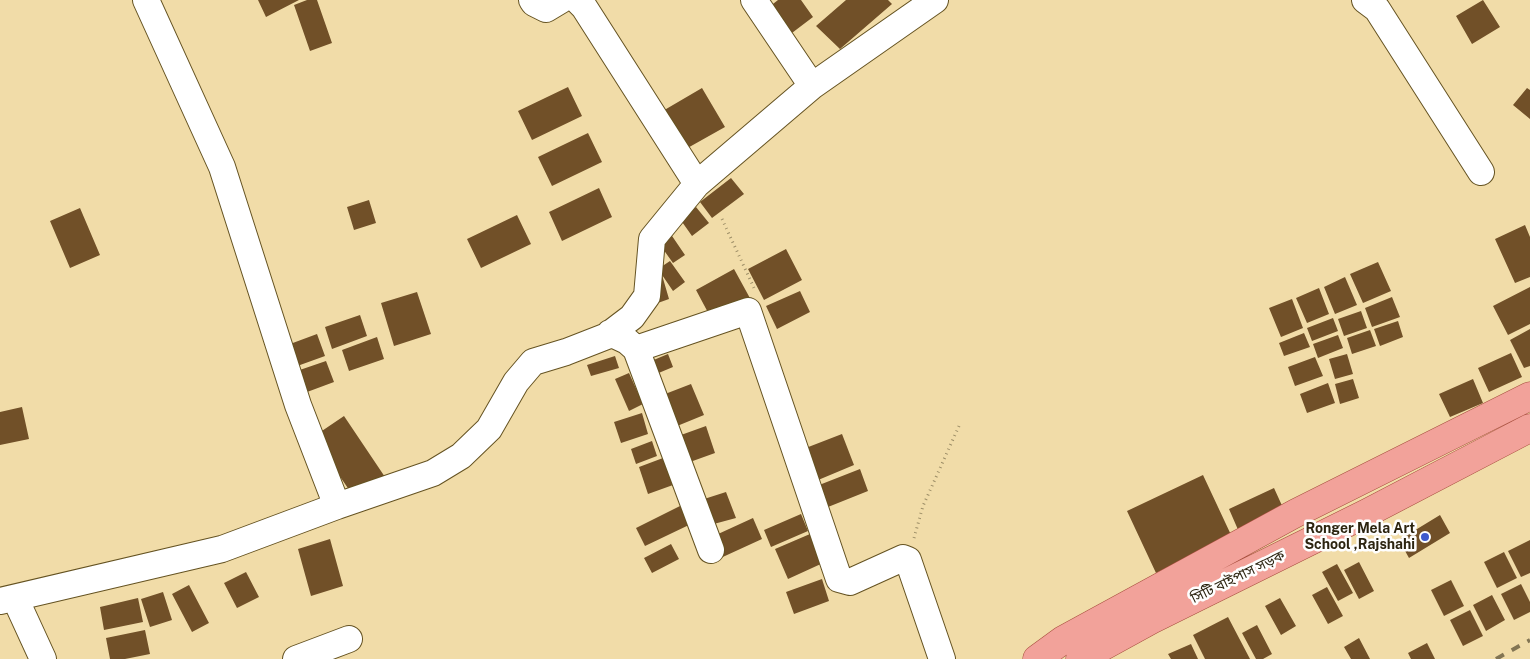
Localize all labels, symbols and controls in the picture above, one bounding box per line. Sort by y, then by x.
place label: Ronger Mela Art School ,Rajshahi [1304,521,1415,554]
marker: Ronger Mela Art School ,Rajshahi [1419,531,1431,543]
street label: সিটি বাইপাস সড়ক [1188,547,1288,607]

